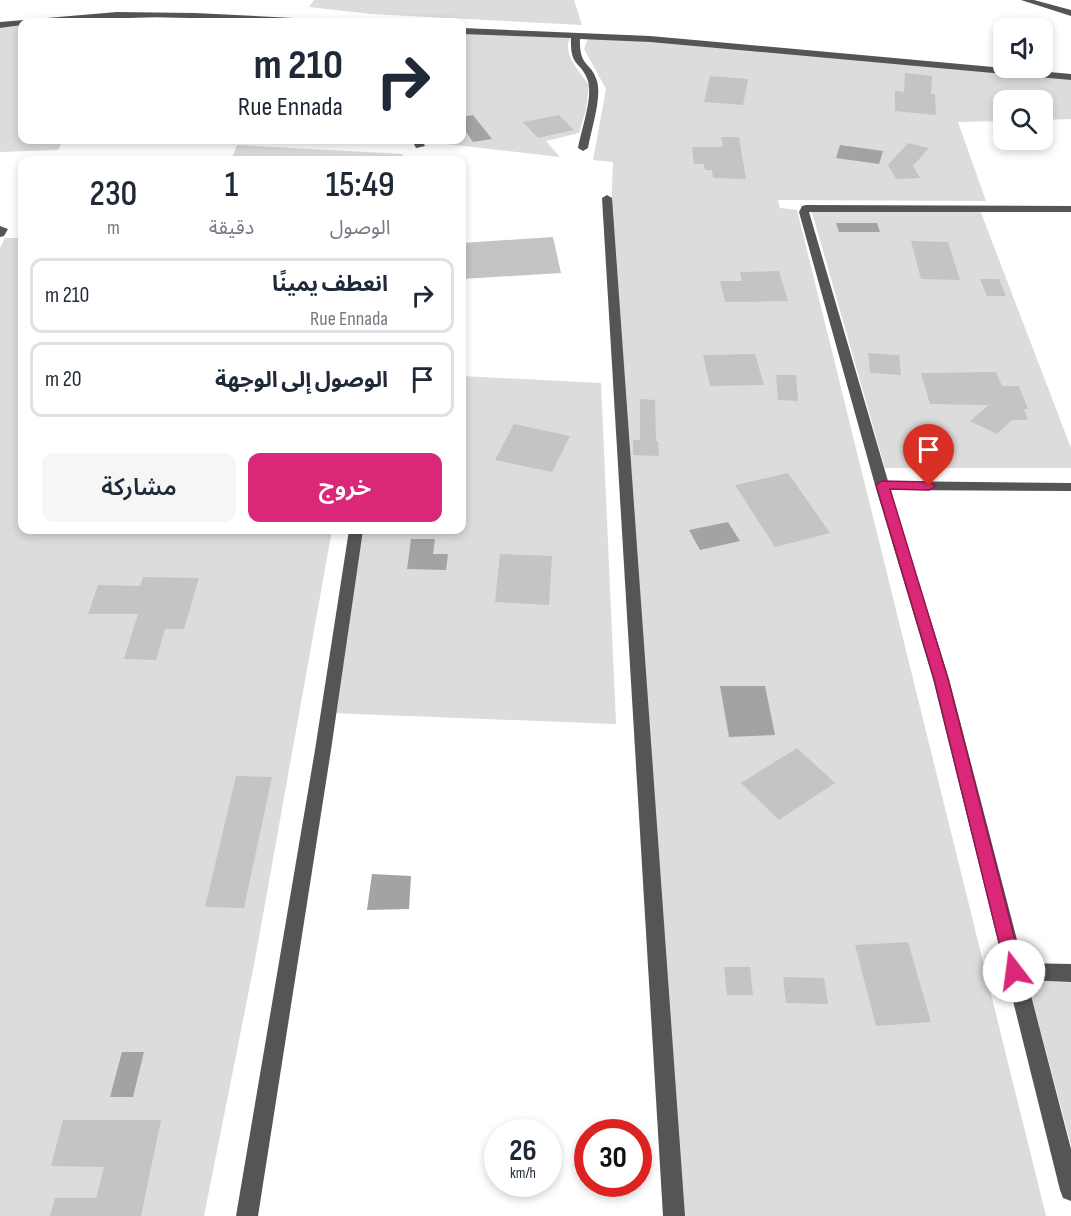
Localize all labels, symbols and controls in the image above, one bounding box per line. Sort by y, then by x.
map controls [993,18,1053,150]
button: sound [993,18,1053,78]
text: 210 m [254,40,343,91]
icon: right [364,42,442,120]
button: search [993,90,1053,150]
text: Rue Ennada [238,91,343,123]
text: 1 [225,164,238,207]
text: 15:49 [326,164,395,207]
text: 230 [89,173,137,216]
text: m [107,216,120,240]
text: دقيقة [209,216,254,240]
text: الوصول [330,216,391,240]
text: انعطف يمينًا [272,271,388,298]
icon: right [406,279,439,312]
text: 210 m [45,282,89,309]
text: Rue Ennada [310,307,388,331]
icon: arrive [406,363,439,396]
text: 20 m [45,366,82,393]
text: الوصول إلى الوجهة [215,367,388,394]
pin [903,424,954,486]
icon: arrive [912,433,945,466]
button: مشاركة [42,453,236,522]
button: خروج [248,453,442,522]
position arrow [982,939,1046,1003]
speed limit sign: 30 [574,1119,652,1197]
text: 26 [509,1133,537,1169]
text: km/h [510,1164,536,1183]

